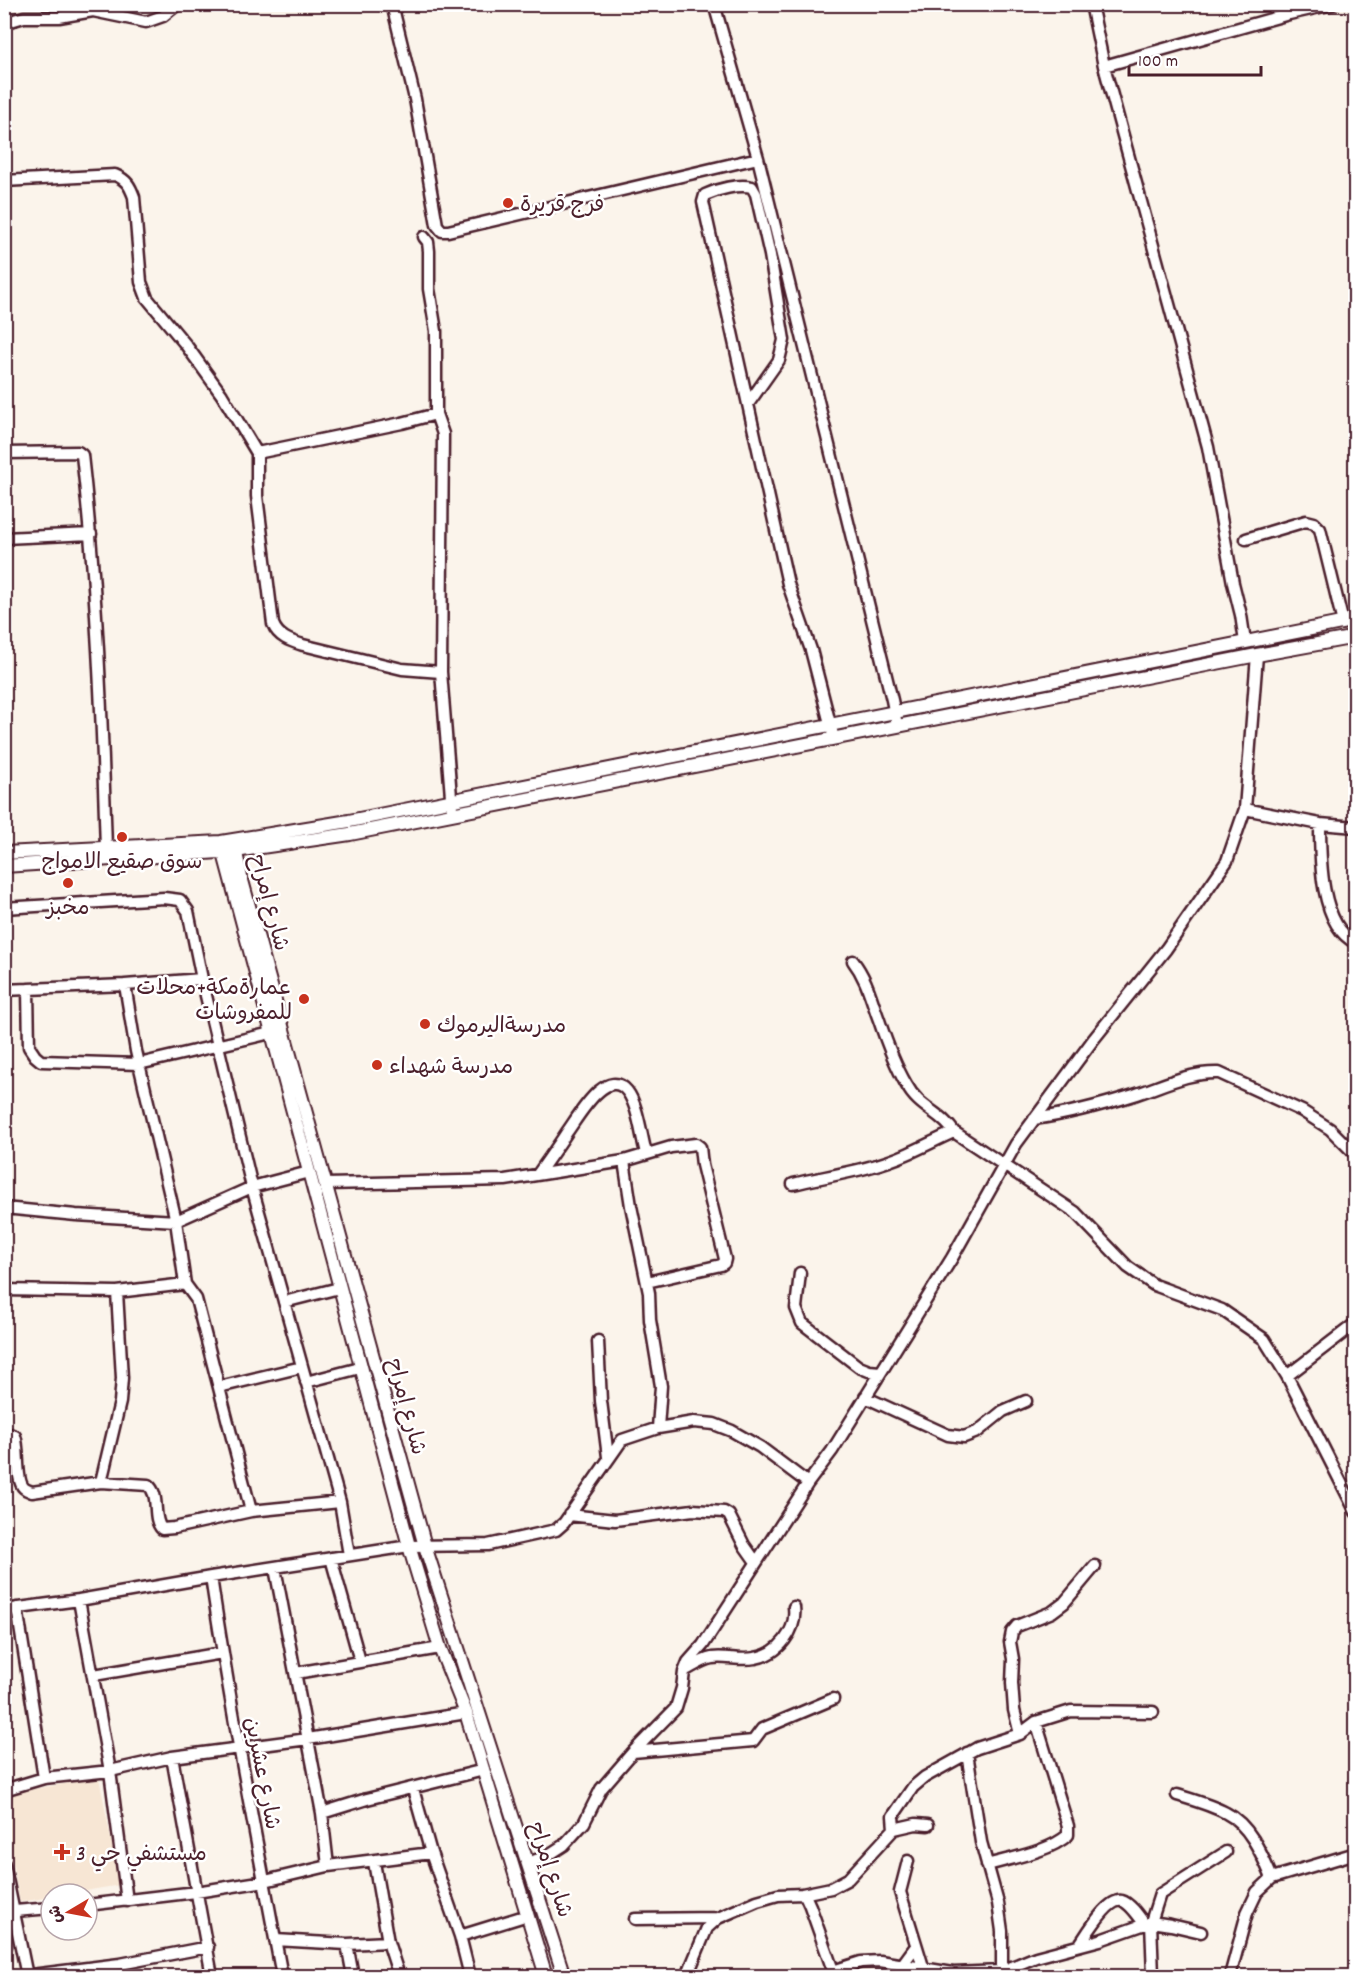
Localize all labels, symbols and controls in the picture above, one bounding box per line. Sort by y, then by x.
scale bar [1129,39,1261,77]
text: 100 m [1138,50,1178,75]
place label: فرج قريرة [520,191,604,222]
marker: فرج قريرة [501,196,515,210]
marker: سوق صقيع الامواج [115,830,129,844]
place label: سوق صقيع الامواج [41,848,203,879]
street label: شارع إمراح [240,851,295,955]
marker: مخبز [61,876,75,890]
place label: مخبز [44,894,90,925]
place label: عمارةمكة+محلات للمفروشات [136,974,292,1030]
marker: عمارةمكة+محلات للمفروشات [297,992,311,1006]
place label: مدرسةاليرموك [437,1012,566,1043]
marker: مدرسةاليرموك [418,1017,432,1031]
place label: مدرسة شهداء [389,1053,513,1084]
marker: مدرسة شهداء [370,1058,384,1072]
street label: شارع إمراح [377,1355,432,1459]
street label: شارع عشرين [234,1715,287,1833]
street label: شارع إمراح [519,1818,579,1922]
place label: مستشفي حي 3 [76,1840,207,1872]
marker: مستشفي حي 3 [53,1843,71,1861]
north arrow [39,1882,99,1942]
text: ش [44,1904,70,1925]

